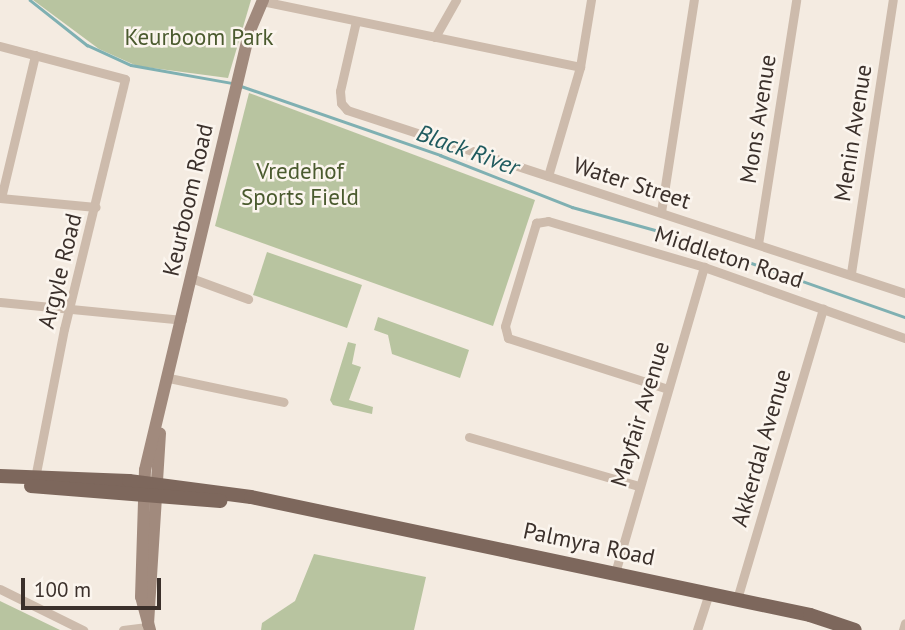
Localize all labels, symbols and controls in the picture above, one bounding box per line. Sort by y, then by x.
park label: Keurboom Park [124,23,274,51]
street label: Mons Avenue [734,52,782,186]
street label: Menin Avenue [828,62,878,204]
water label: Black River [413,118,523,182]
street label: Keurboom Road [157,121,219,279]
street label: Water Street [570,151,694,215]
park label: Vredehof Sports Field [241,157,359,211]
street label: Argyle Road [32,211,88,331]
street label: Middleton Road [651,220,807,294]
street label: Mayfair Avenue [605,338,675,490]
street label: Akkerdal Avenue [725,366,797,530]
street label: Palmyra Road [521,517,657,571]
scale bar [24,564,164,608]
text: 100 m [34,576,91,603]

